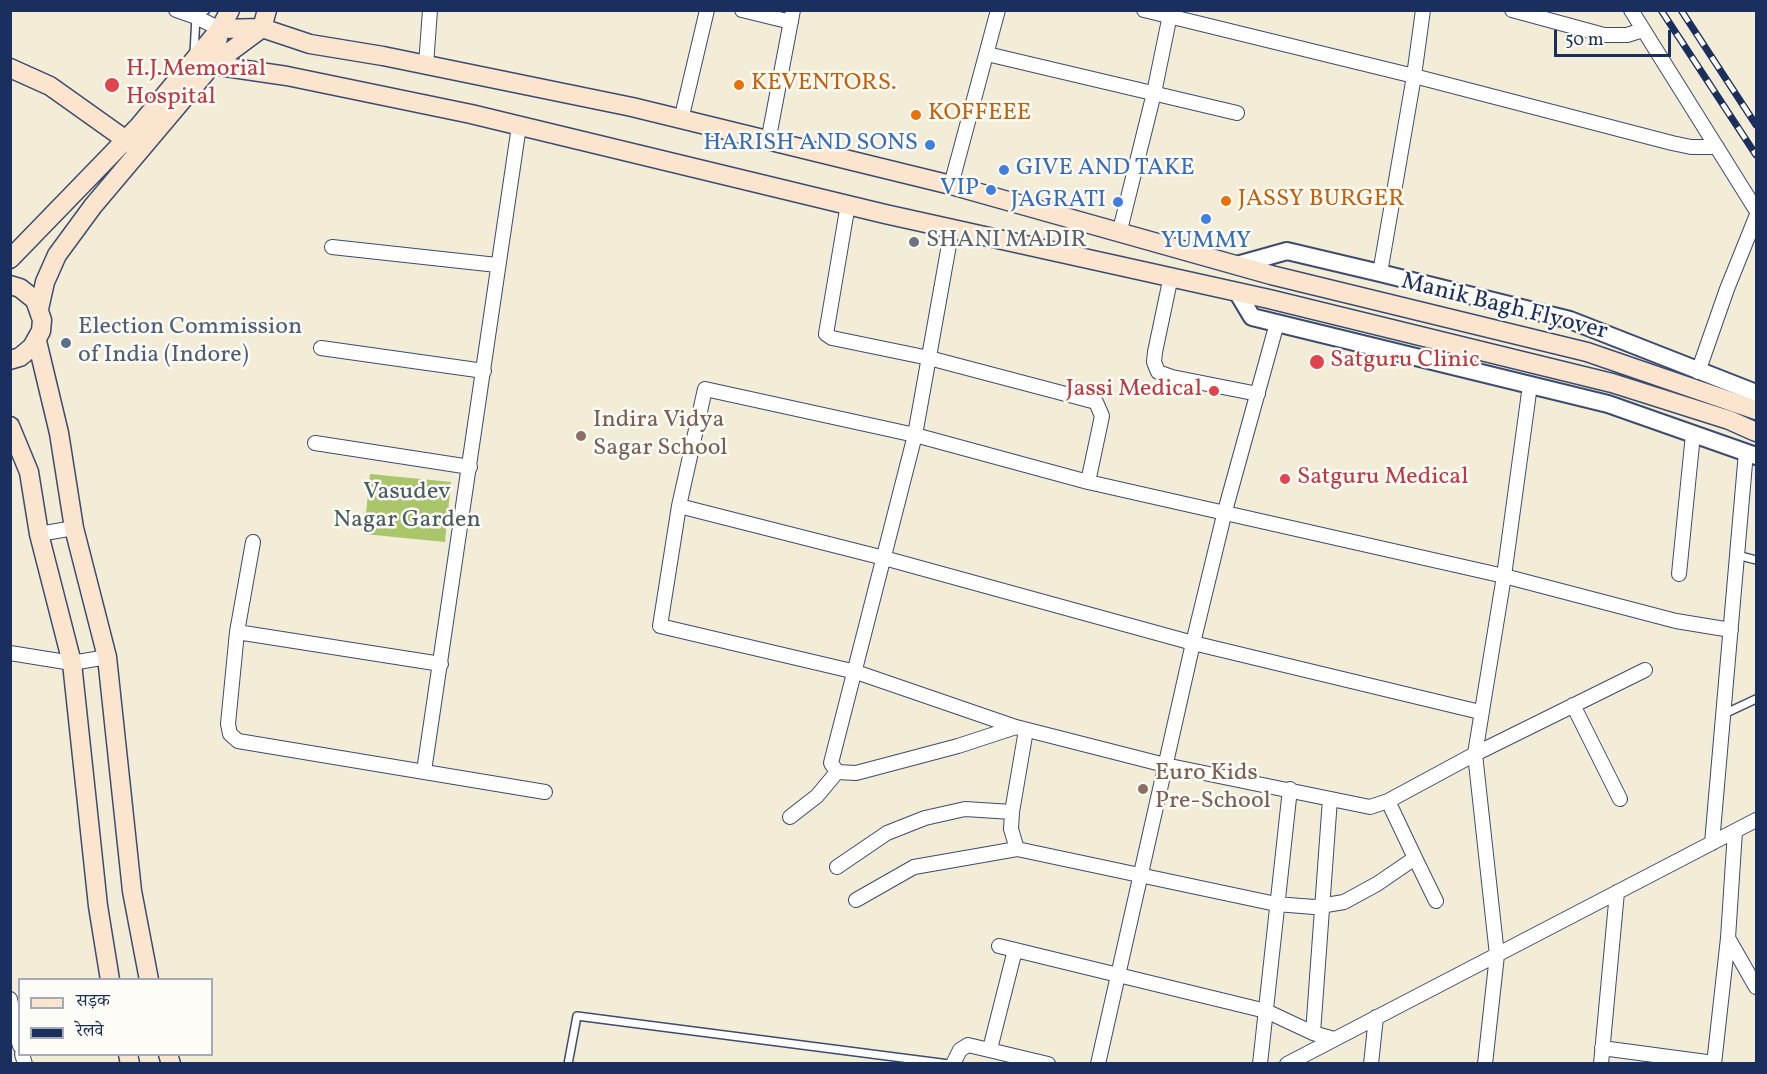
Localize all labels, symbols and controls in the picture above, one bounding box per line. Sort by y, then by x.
scale bar [1557,18,1674,56]
text: 50 m [1565,28,1604,53]
place label: H.J.Memorial Hospital [126,57,266,113]
place label: KEVENTORS. [751,71,897,99]
marker: H.J.Memorial Hospital [103,76,121,94]
marker: KEVENTORS. [732,78,746,92]
place label: KOFFEEE [928,101,1031,129]
marker: KOFFEEE [909,108,923,122]
place label: HARISH AND SONS [703,131,918,159]
marker: HARISH AND SONS [923,138,937,152]
place label: GIVE AND TAKE [1016,156,1195,184]
marker: GIVE AND TAKE [997,163,1011,177]
place label: VIP [940,176,979,204]
marker: VIP [984,183,998,197]
place label: JASSY BURGER [1238,187,1405,215]
place label: JAGRATI [1011,188,1106,216]
marker: JASSY BURGER [1219,194,1233,208]
marker: JAGRATI [1111,195,1125,209]
marker: YUMMY [1199,212,1213,226]
place label: SHANI MADIR [926,228,1087,256]
place label: YUMMY [1161,229,1251,257]
marker: SHANI MADIR [907,235,921,249]
street label: Manik Bagh Flyover [1398,268,1610,348]
place label: Election Commission of India (Indore) [78,315,302,371]
marker: Election Commission of India (Indore) [59,336,73,350]
place label: Satguru Clinic [1330,348,1480,376]
marker: Satguru Clinic [1308,353,1326,371]
place label: Jassi Medical [1066,377,1202,405]
marker: Jassi Medical [1207,384,1221,398]
place label: Indira Vidya Sagar School [593,408,727,464]
marker: Indira Vidya Sagar School [574,429,588,443]
place label: Satguru Medical [1297,465,1468,493]
marker: Satguru Medical [1278,472,1292,486]
park label: Vasudev Nagar Garden [333,480,481,536]
place label: Euro Kids Pre-School [1155,761,1271,817]
marker: Euro Kids Pre-School [1136,782,1150,796]
legend [18,978,213,1056]
text: सड़क [76,989,110,1014]
text: रेलवे [76,1019,104,1044]

